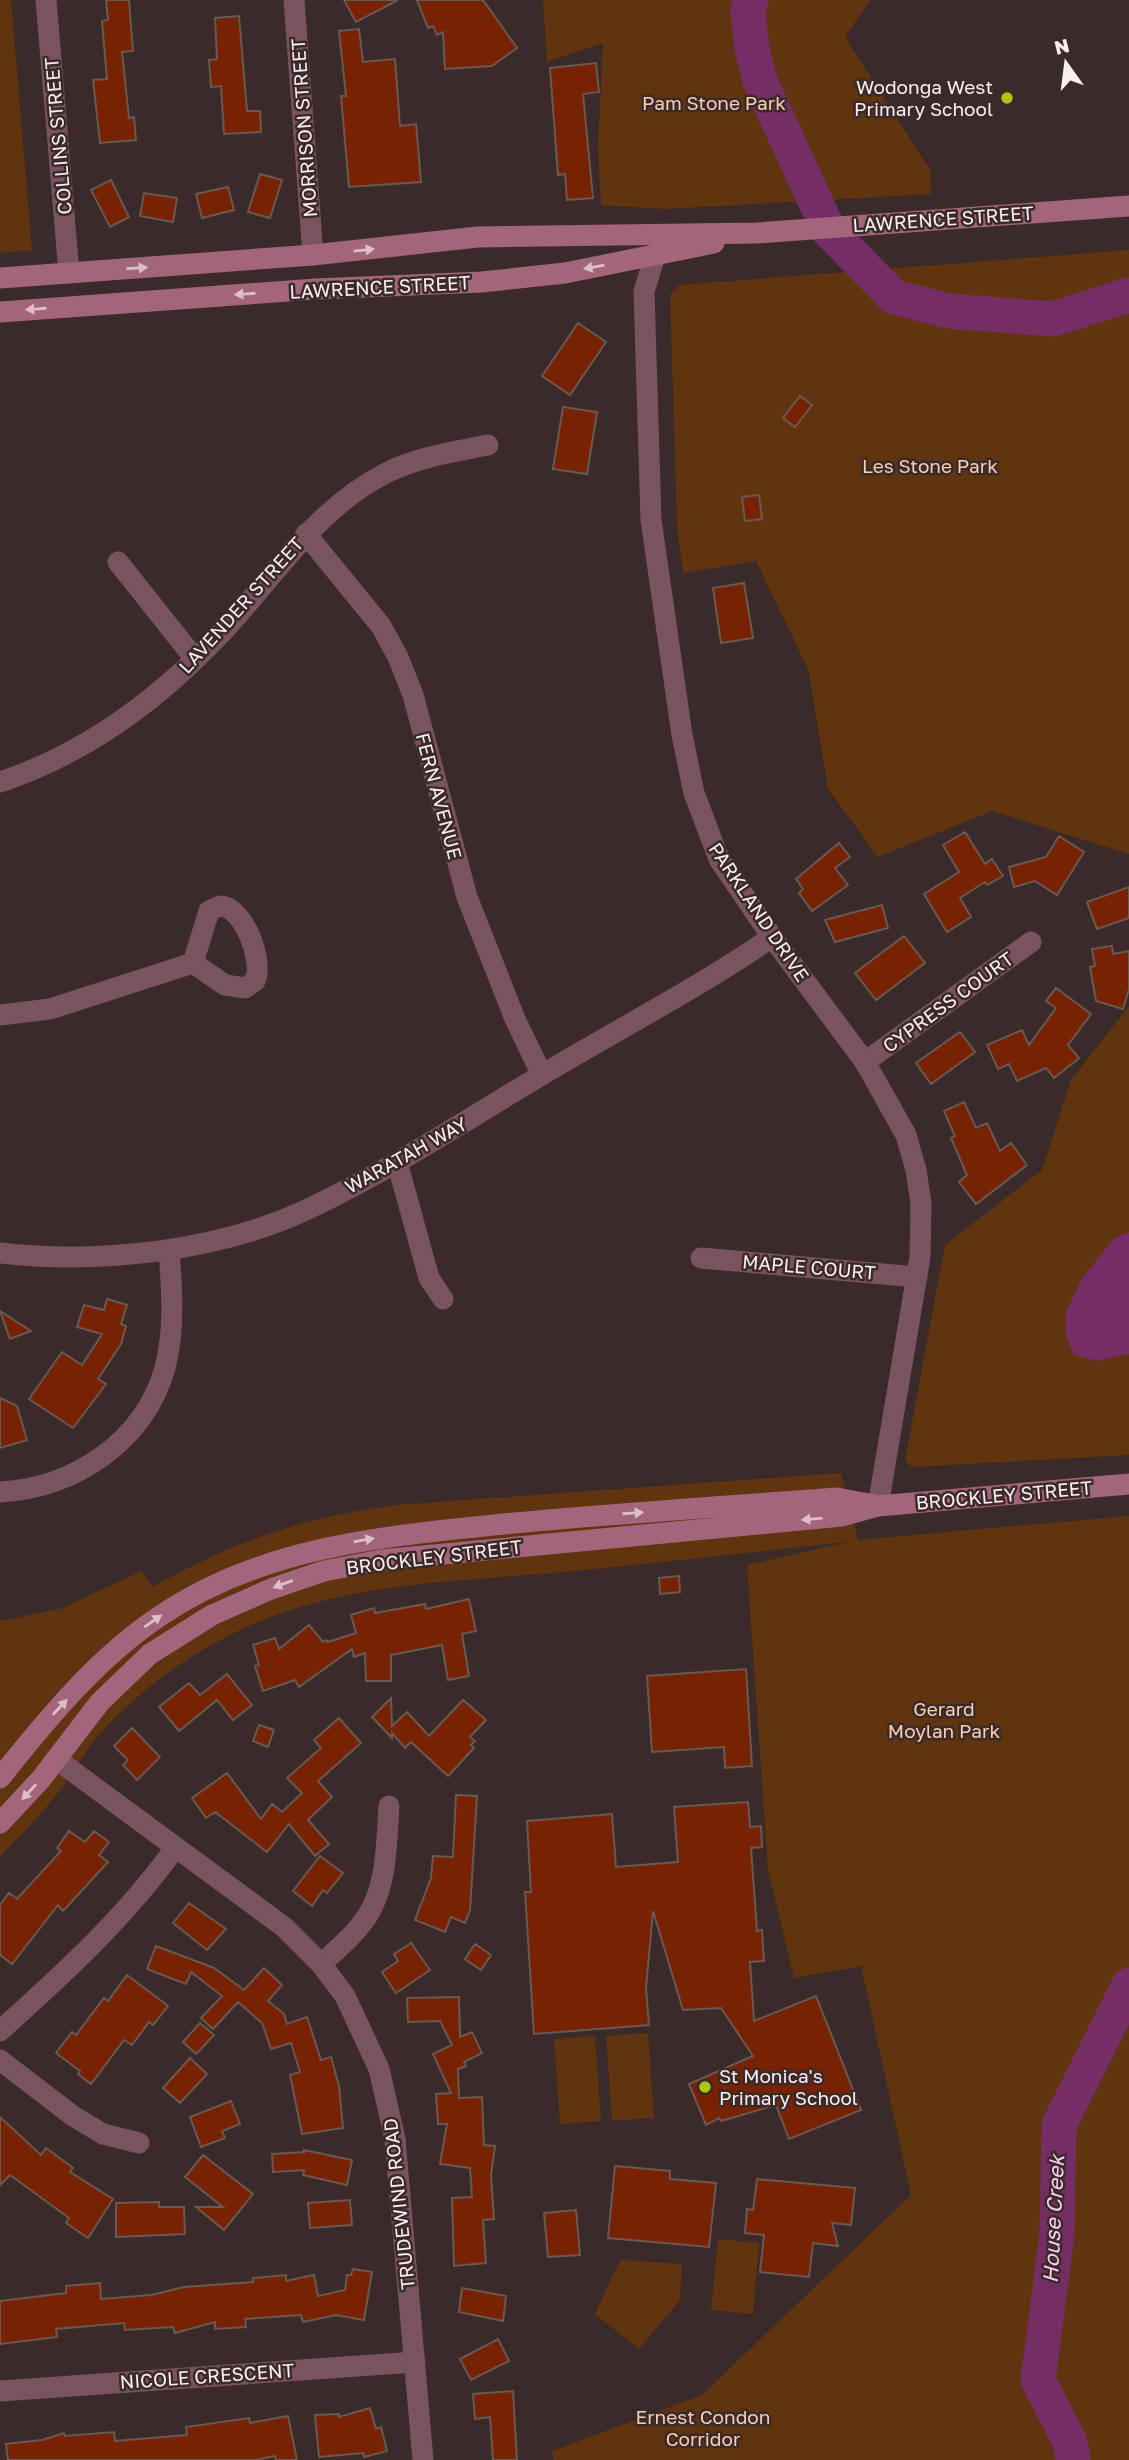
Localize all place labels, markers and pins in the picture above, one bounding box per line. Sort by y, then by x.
place label: Wodonga West Primary School [854,75,993,120]
marker: Wodonga West Primary School [999,90,1015,106]
place label: St Monica's Primary School [719,2064,858,2109]
marker: St Monica's Primary School [697,2079,713,2095]

